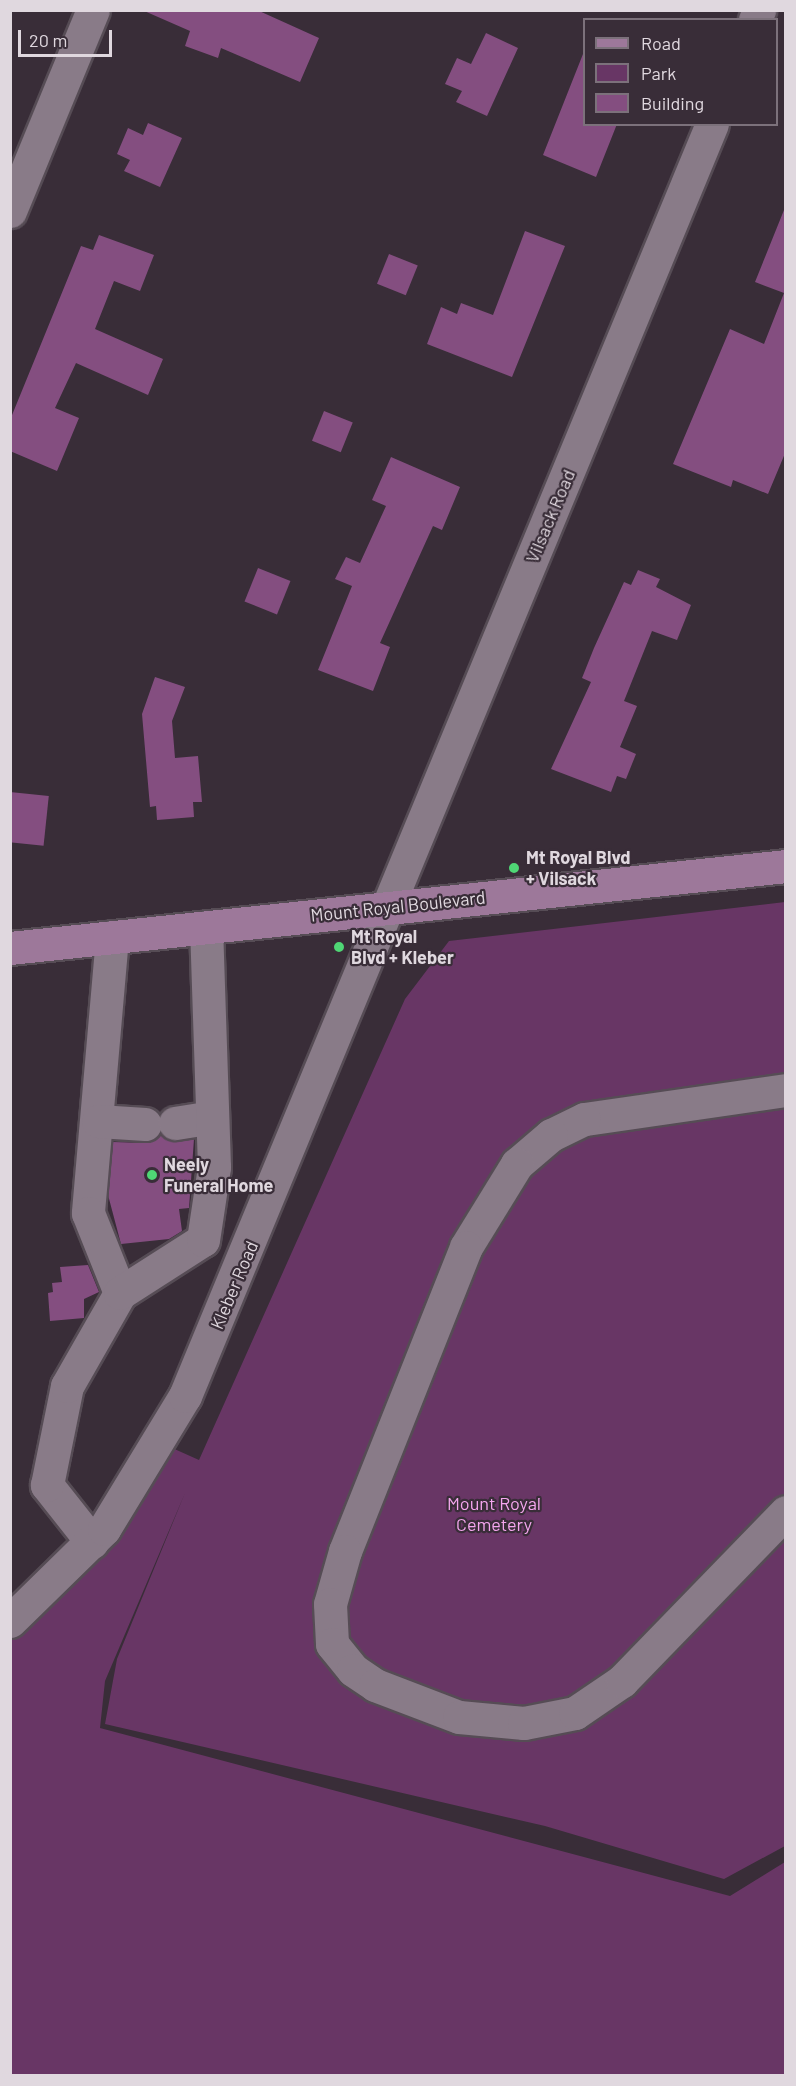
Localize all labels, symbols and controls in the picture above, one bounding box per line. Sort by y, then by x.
scale bar [21,18,116,56]
legend [583,18,778,126]
text: 20 m [29,29,67,51]
text: Road [641,32,681,54]
text: Park [641,62,676,84]
text: Building [641,92,704,114]
street label: Vilsack Road [521,466,579,566]
place label: Mt Royal Blvd + Vilsack [526,847,630,890]
marker: Mt Royal Blvd + Vilsack [507,861,521,875]
street label: Mount Royal Boulevard [309,886,487,926]
place label: Mt Royal Blvd + Kleber [351,926,454,968]
marker: Mt Royal Blvd + Kleber [332,940,346,954]
place label: Neely Funeral Home [164,1154,273,1196]
marker: Neely Funeral Home [145,1168,159,1182]
street label: Kleber Road [206,1238,262,1332]
park label: Mount Royal Cemetery [447,1493,541,1536]

